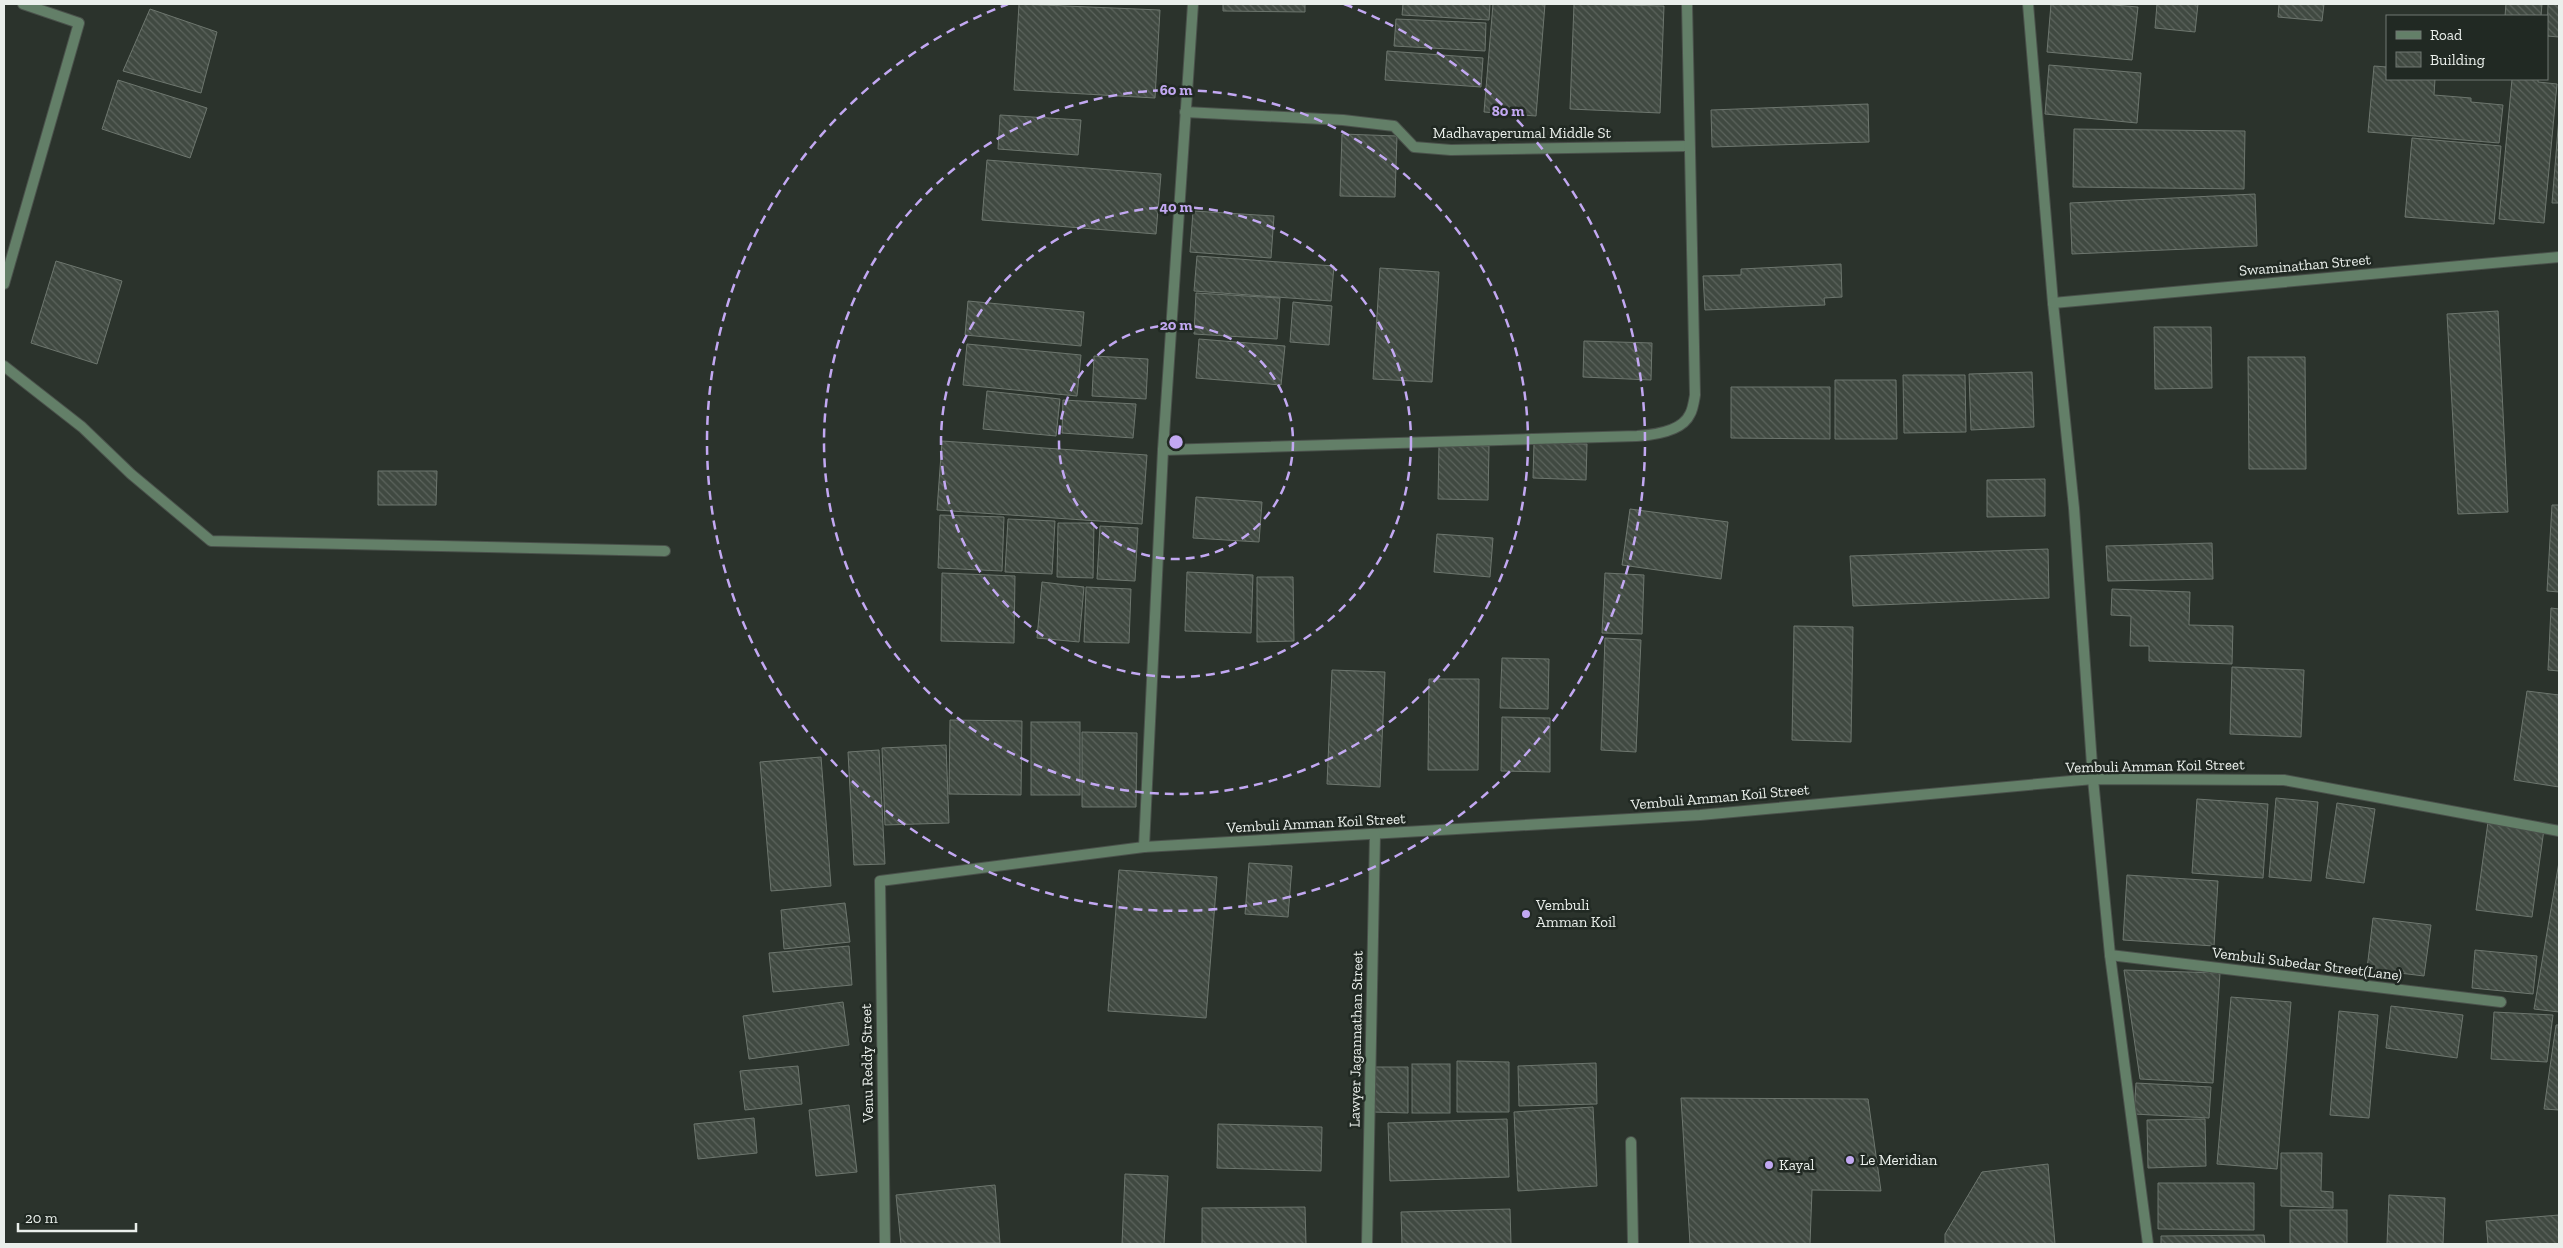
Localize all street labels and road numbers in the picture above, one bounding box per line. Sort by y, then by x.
street label: Madhavaperumal Middle St [1433,124,1612,142]
street label: Swaminathan Street [2238,250,2372,280]
street label: Vembuli Amman Koil Street [2064,755,2245,777]
street label: Vembuli Amman Koil Street [1629,780,1811,814]
street label: Vembuli Amman Koil Street [1225,809,1406,837]
street label: Vembuli Subedar Street(Lane) [2210,943,2403,985]
street label: Lawyer Jagannathan Street [1345,950,1367,1127]
street label: Venu Reddy Street [857,1003,877,1124]

